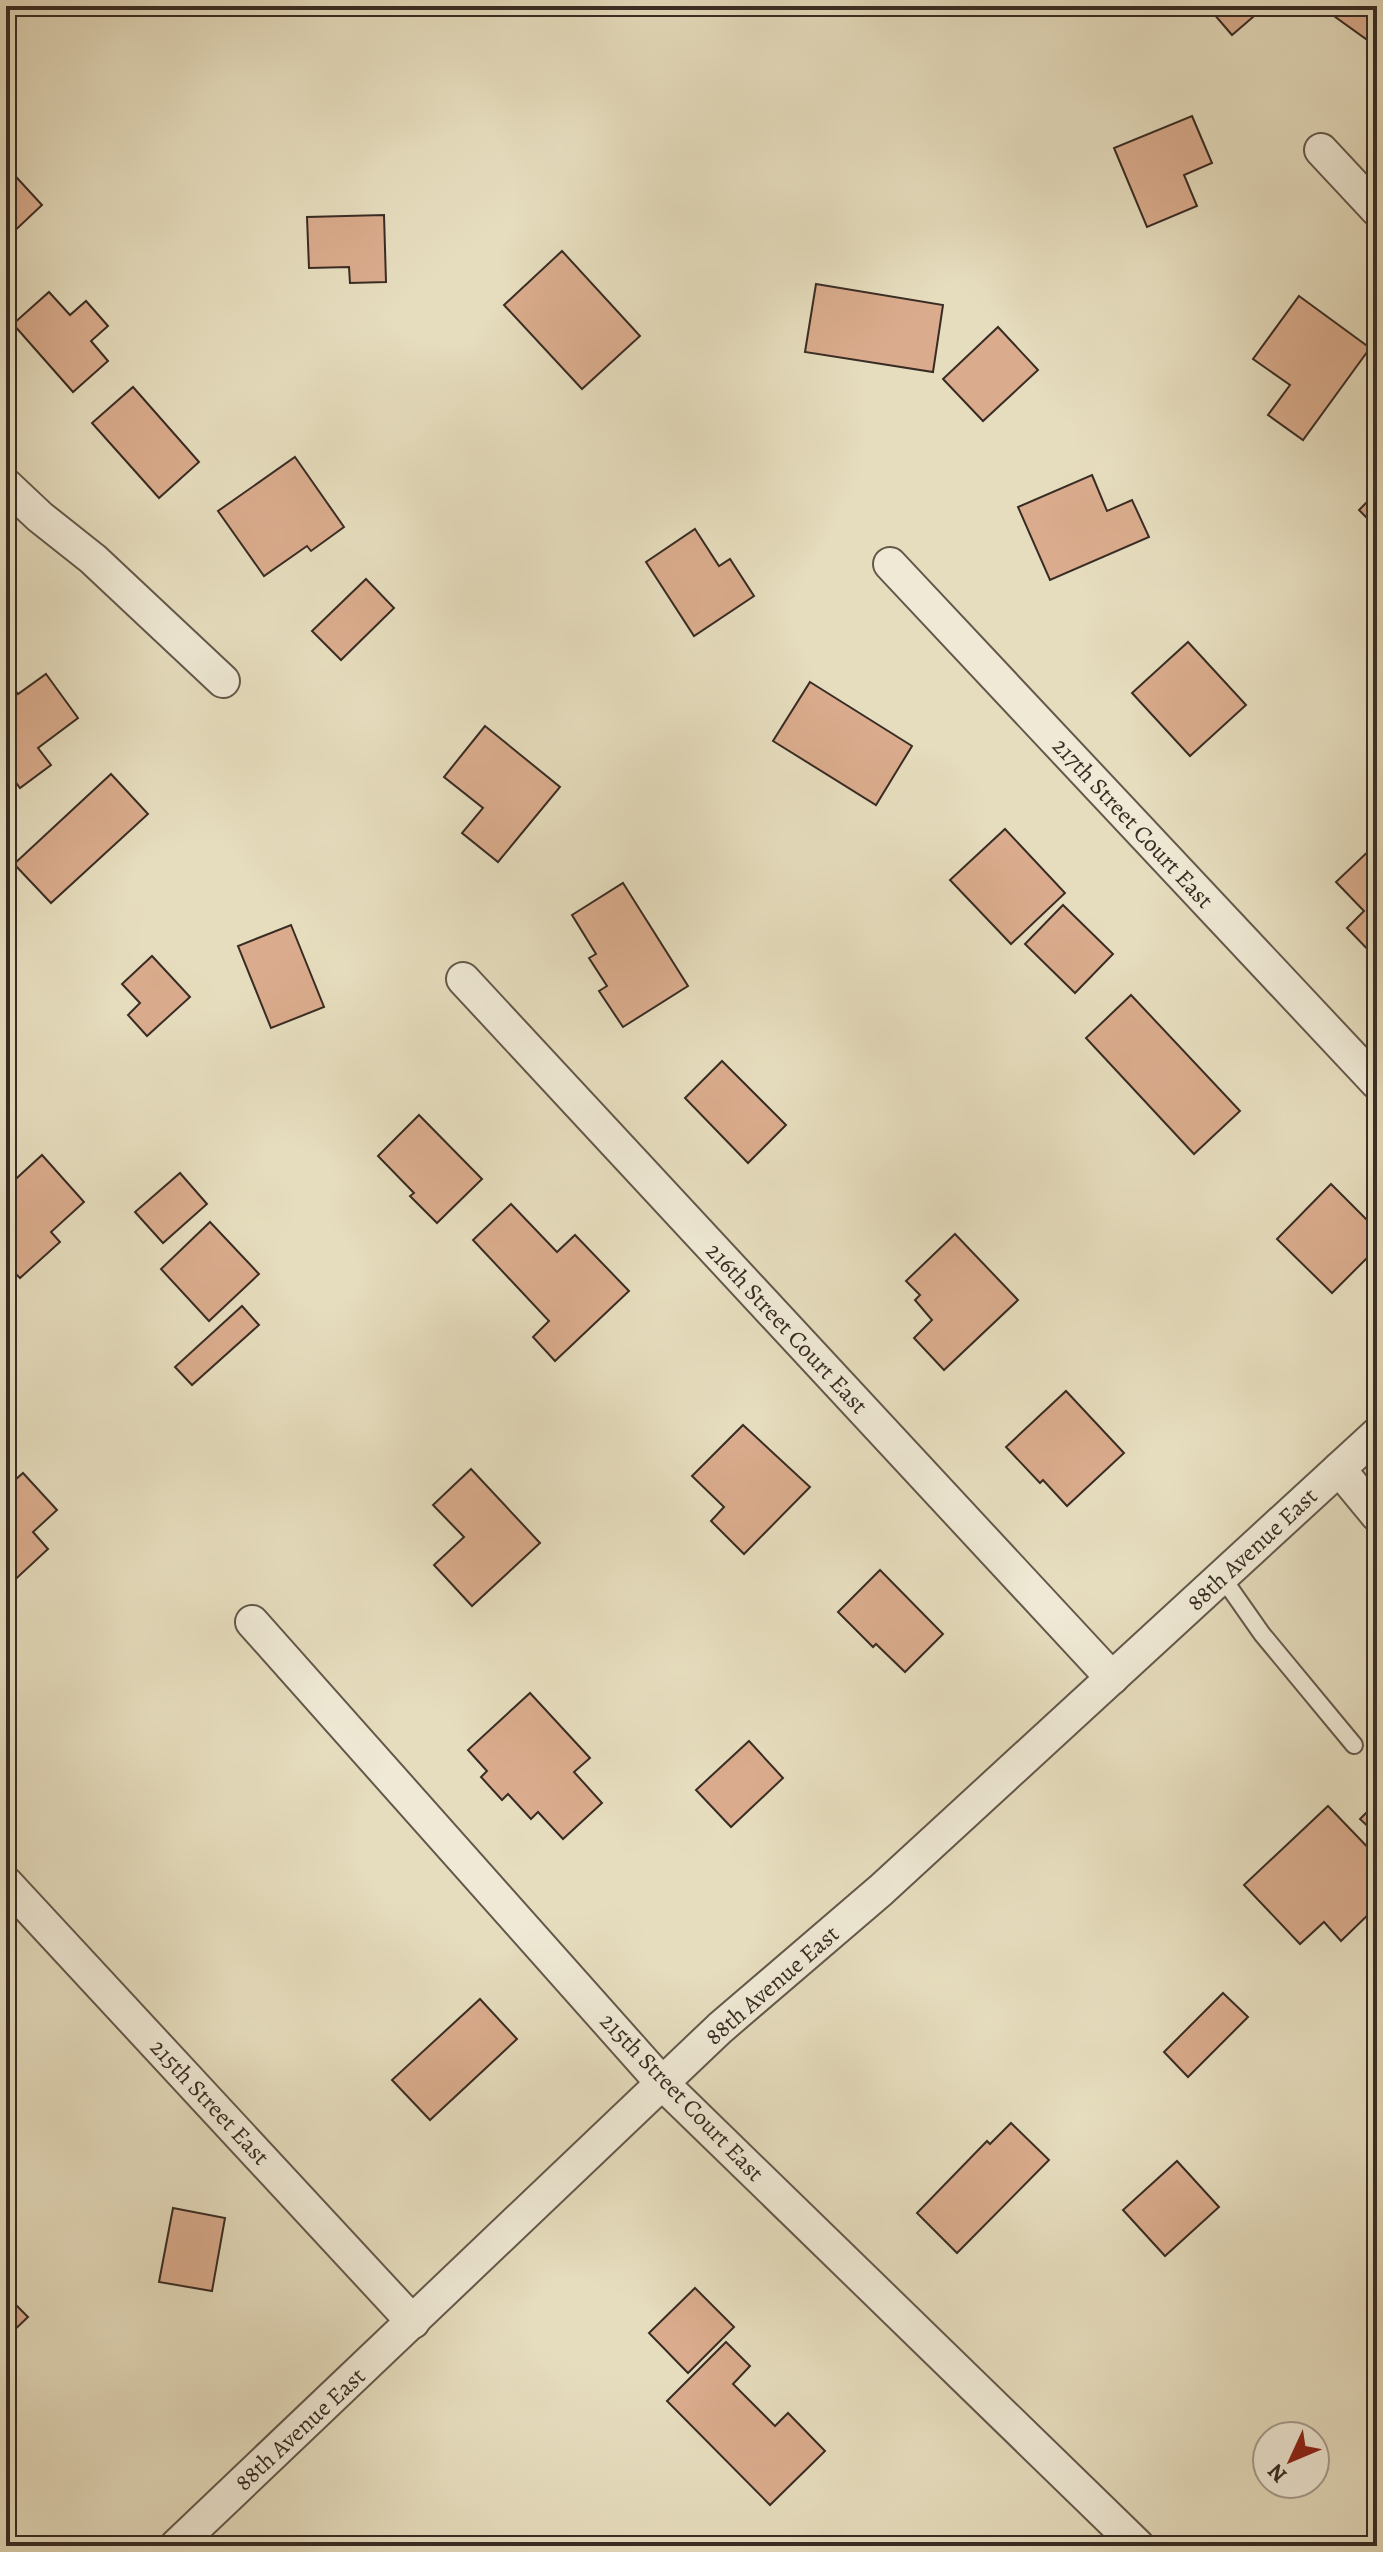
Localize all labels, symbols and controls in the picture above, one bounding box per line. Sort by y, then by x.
street label: 217th Street Court East [1045,731,1221,915]
street label: 216th Street Court East [699,1235,875,1421]
street label: 88th Avenue East [1180,1480,1324,1618]
street label: 88th Avenue East [698,1918,846,2052]
street label: 215th Street Court East [593,2006,771,2188]
street label: 215th Street East [143,2032,277,2172]
street label: 88th Avenue East [228,2360,372,2498]
north arrow [1251,2420,1331,2500]
text: N [1261,2457,1294,2489]

